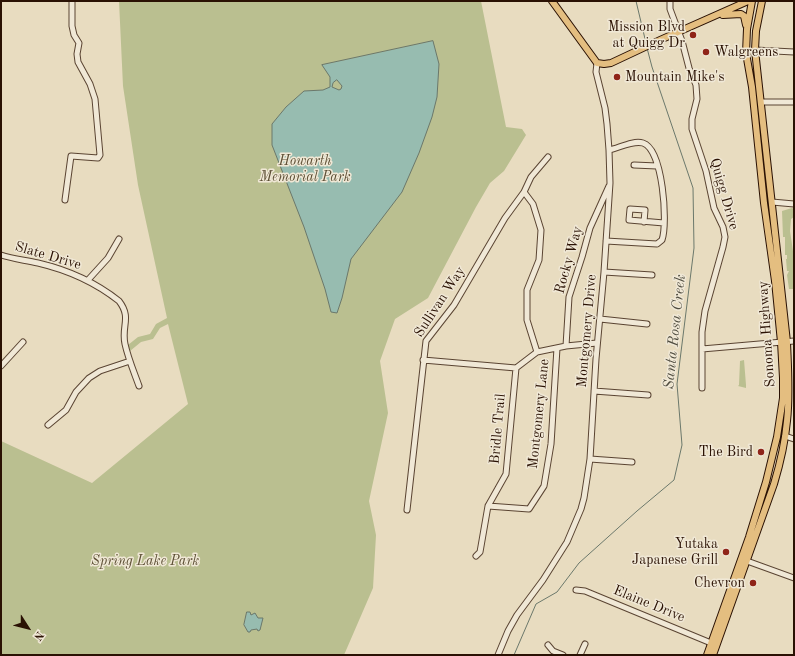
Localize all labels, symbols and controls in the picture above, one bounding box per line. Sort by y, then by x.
place label: Mission Blvd at Quigg Dr [608,19,685,52]
marker: Mission Blvd at Quigg Dr [688,30,698,40]
place label: Walgreens [714,44,778,60]
marker: Walgreens [701,47,711,57]
place label: Mountain Mike's [625,69,724,85]
marker: Mountain Mike's [612,72,622,82]
park label: Howarth Memorial Park [259,153,351,186]
street label: Quigg Drive [706,156,742,232]
street label: Rocky Way [551,224,587,296]
street label: Slate Drive [13,239,83,273]
street label: Sullivan Way [411,264,469,340]
street label: Montgomery Drive [574,274,600,388]
water label: Santa Rosa Creek [660,274,690,390]
street label: Sonoma Highway [755,280,779,388]
street label: Montgomery Lane [525,358,553,470]
street label: Bridle Trail [487,393,509,465]
place label: The Bird [699,444,753,460]
marker: The Bird [756,447,766,457]
place label: Yutaka Japanese Grill [632,536,718,568]
marker: Yutaka Japanese Grill [721,547,731,557]
park label: Spring Lake Park [91,553,199,569]
place label: Chevron [694,575,745,591]
marker: Chevron [748,578,758,588]
street label: Elaine Drive [611,582,687,626]
north arrow [8,608,48,648]
text: N [31,629,45,642]

